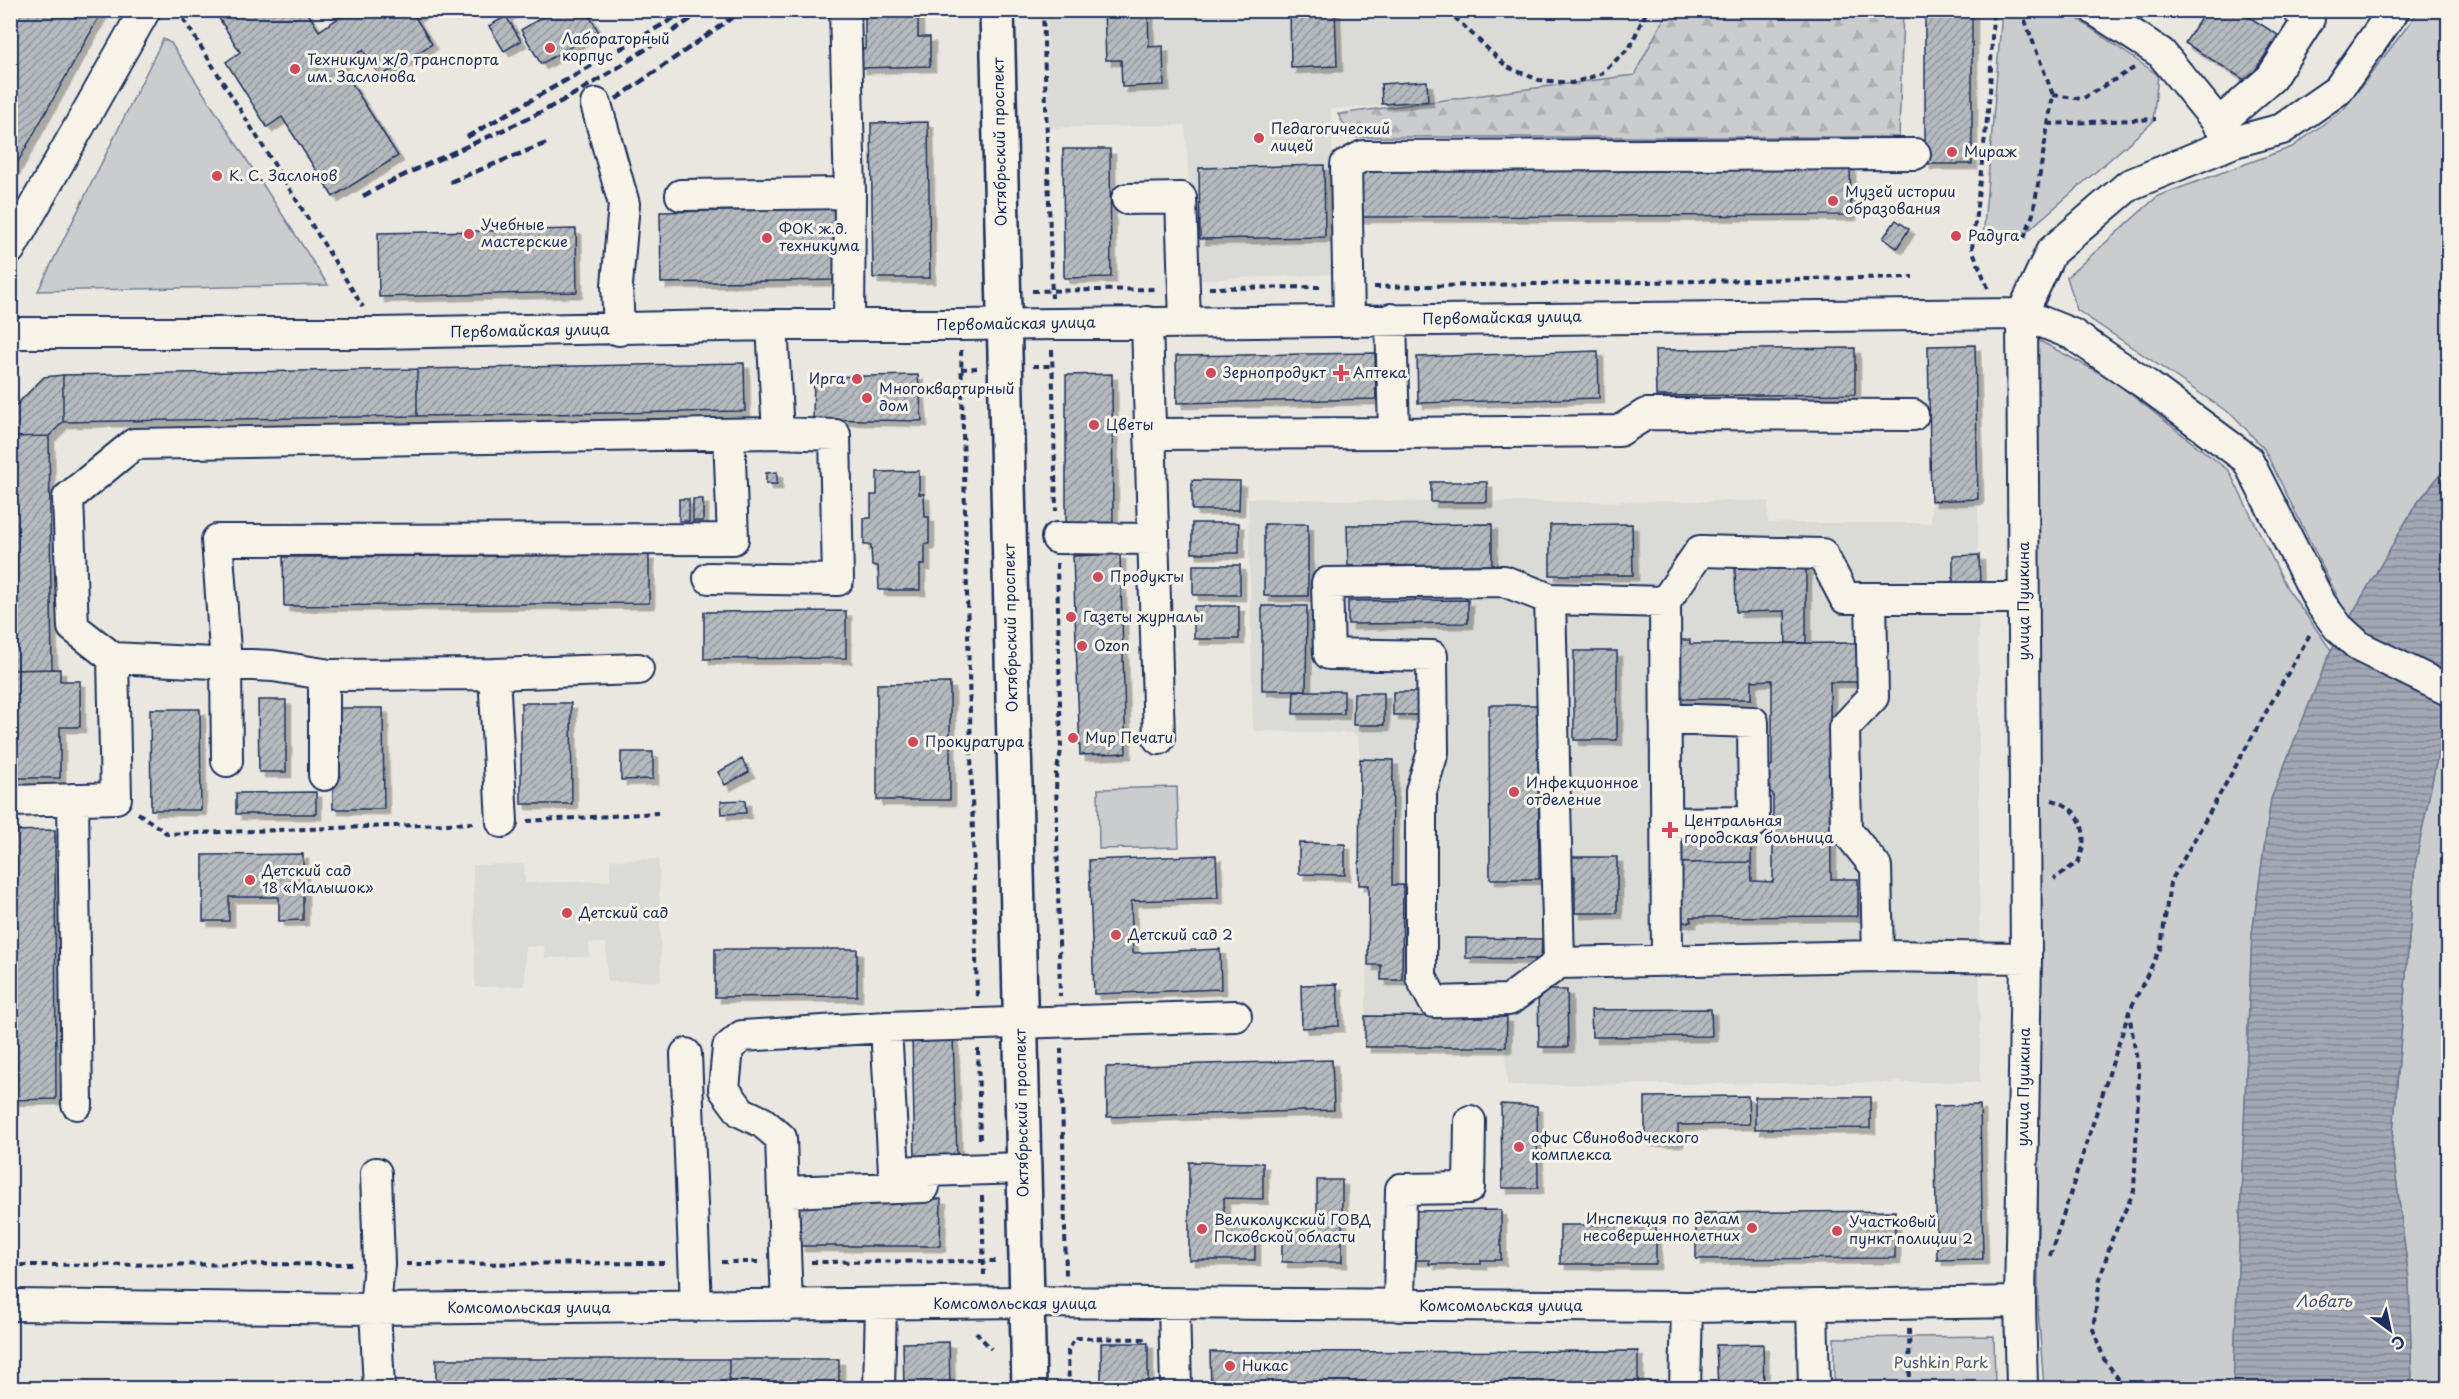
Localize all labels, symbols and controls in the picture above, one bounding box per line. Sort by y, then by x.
place label: Лабораторный корпус [562,26,670,66]
marker: Лабораторный корпус [543,41,557,55]
place label: Техникум ж/д транспорта им. Заслонова [307,47,500,87]
street label: Октябрьский проспект [986,57,1011,227]
marker: Техникум ж/д транспорта им. Заслонова [288,62,302,76]
place label: Педагогический лицей [1270,116,1390,156]
marker: Педагогический лицей [1252,131,1266,145]
place label: Мираж [1964,139,2017,162]
marker: Мираж [1945,145,1959,159]
place label: К. С. Заслонов [229,163,338,186]
marker: К. С. Заслонов [210,169,224,183]
place label: Музей истории образования [1845,179,1956,219]
marker: Музей истории образования [1826,194,1840,208]
place label: Учебные мастерские [481,212,568,252]
place label: ФОК ж.д. техникума [779,216,860,256]
place label: Радуга [1968,223,2020,246]
marker: Учебные мастерские [462,227,476,241]
marker: Радуга [1949,229,1963,243]
marker: ФОК ж.д. техникума [760,231,774,245]
street label: Первомайская улица [1422,304,1582,329]
street label: Первомайская улица [936,310,1096,335]
street label: Первомайская улица [450,317,610,342]
place label: Зернопродукт [1223,360,1327,383]
place label: Аптека [1353,360,1407,383]
place label: Ирга [809,366,846,389]
marker: Зернопродукт [1204,366,1218,380]
marker: Аптека [1334,366,1348,380]
marker: Ирга [850,372,864,386]
place label: Многоквартирный дом [879,376,1015,416]
marker: Многоквартирный дом [860,391,874,405]
place label: Цветы [1106,412,1154,435]
marker: Цветы [1087,418,1101,432]
street label: улица Пушкина [2011,541,2034,661]
street label: Октябрьский проспект [997,543,1022,713]
place label: Продукты [1110,564,1184,587]
marker: Продукты [1091,570,1105,584]
place label: Газеты журналы [1083,604,1204,627]
marker: Газеты журналы [1064,610,1078,624]
place label: Ozon [1094,633,1130,656]
marker: Ozon [1075,639,1089,653]
place label: Мир Печати [1085,725,1173,748]
place label: Прокуратура [925,729,1025,752]
marker: Мир Печати [1066,731,1080,745]
marker: Прокуратура [906,735,920,749]
place label: Инфекционное отделение [1526,770,1639,810]
marker: Инфекционное отделение [1507,785,1521,799]
place label: Центральная городская больница [1684,808,1834,848]
marker: Центральная городская больница [1661,821,1679,839]
place label: Детский сад 18 «Малышок» [261,858,374,898]
marker: Детский сад 18 «Малышок» [243,873,257,887]
place label: Детский сад [578,900,668,923]
marker: Детский сад [560,906,574,920]
place label: Детский сад 2 [1127,922,1233,945]
marker: Детский сад 2 [1109,928,1123,942]
street label: улица Пушкина [2010,1027,2035,1147]
street label: Октябрьский проспект [1008,1028,1033,1198]
place label: офис Свиноводческого комплекса [1531,1125,1699,1165]
marker: офис Свиноводческого комплекса [1512,1140,1526,1154]
place label: Инспекция по делам несовершеннолетних [1583,1206,1740,1246]
place label: Великолукский ГОВД Псковской области [1214,1207,1371,1247]
place label: Участковый пункт полиции 2 [1849,1209,1973,1249]
marker: Инспекция по делам несовершеннолетних [1745,1221,1759,1235]
marker: Великолукский ГОВД Псковской области [1195,1222,1209,1236]
marker: Участковый пункт полиции 2 [1830,1224,1844,1238]
water label: Ловать [2296,1288,2353,1312]
street label: Комсомольская улица [933,1291,1097,1314]
street label: Комсомольская улица [1419,1293,1583,1316]
street label: Комсомольская улица [447,1295,611,1318]
north arrow [2360,1300,2420,1360]
text: С [2387,1330,2410,1357]
park label: Pushkin Park [1894,1350,1988,1373]
place label: Никас [1242,1353,1289,1376]
marker: Никас [1223,1359,1237,1373]

